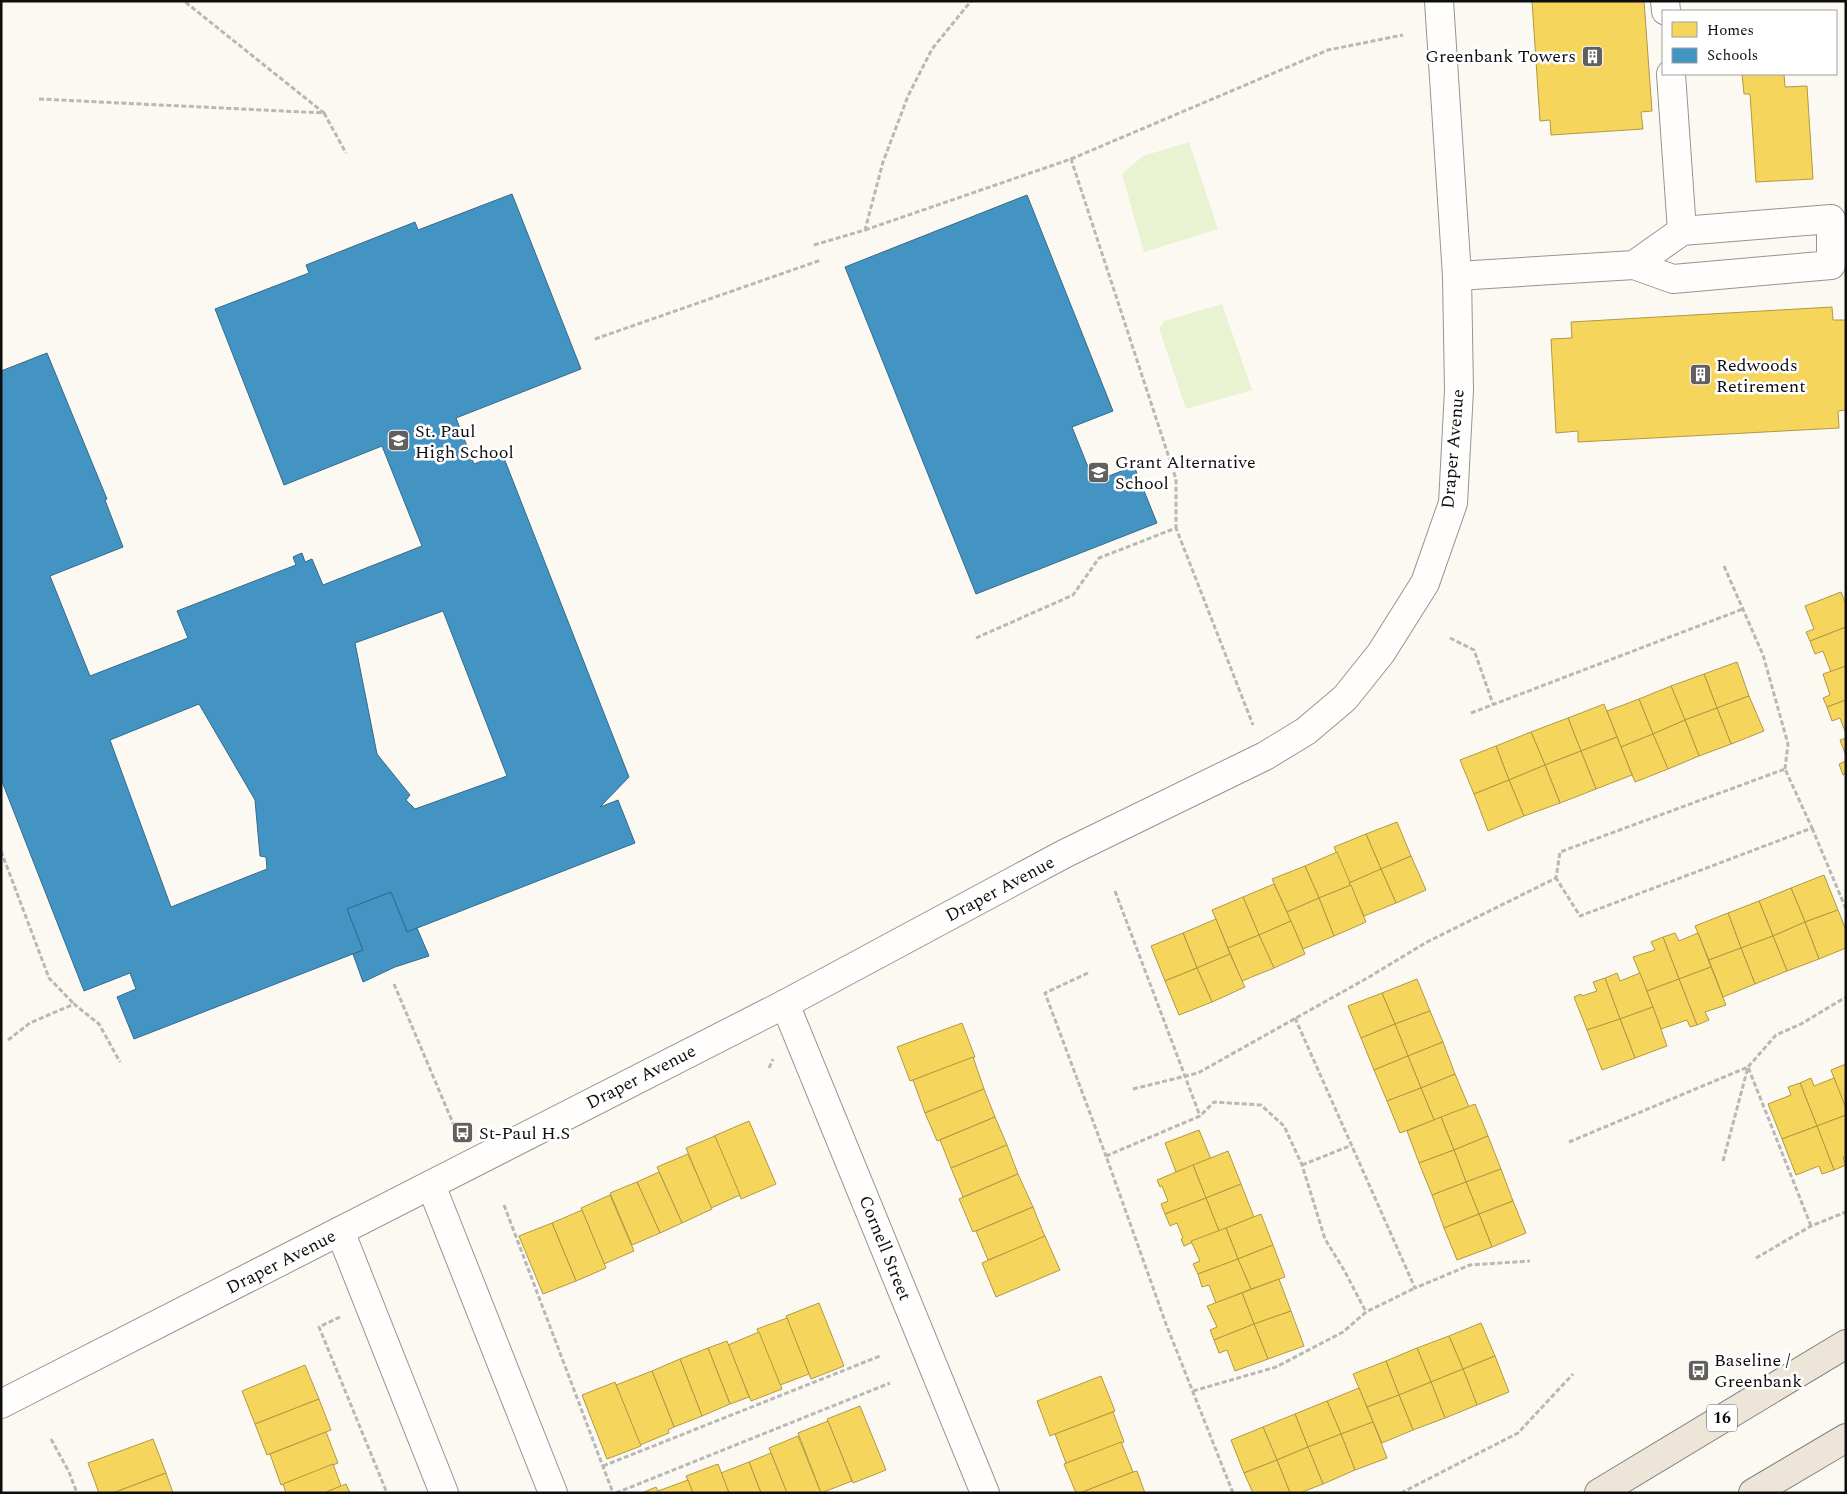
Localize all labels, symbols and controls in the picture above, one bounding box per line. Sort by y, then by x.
legend [1662,10,1837,75]
text: Homes [1707,19,1754,42]
place label: Greenbank Towers [1425,43,1576,70]
building icon: Greenbank Towers [1580,44,1604,68]
text: Schools [1707,44,1758,67]
place label: Redwoods Retirement [1716,352,1806,400]
building icon: Redwoods Retirement [1688,363,1712,387]
street label: Draper Avenue [1434,388,1472,510]
place label: St. Paul High School [415,418,514,466]
school or university icon: St. Paul High School [387,429,411,453]
place label: Grant Alternative School [1115,449,1256,497]
school or university icon: Grant Alternative School [1087,460,1111,484]
street label: Draper Avenue [941,849,1059,929]
street label: Draper Avenue [581,1038,701,1116]
place label: St-Paul H.S [479,1120,570,1147]
bus stop icon: St-Paul H.S [451,1121,475,1145]
street label: Cornell Street [852,1191,918,1305]
street label: Draper Avenue [221,1223,341,1301]
place label: Baseline / Greenbank [1714,1347,1802,1395]
bus stop icon: Baseline / Greenbank [1686,1358,1710,1382]
road number: 16 [1707,1405,1737,1432]

